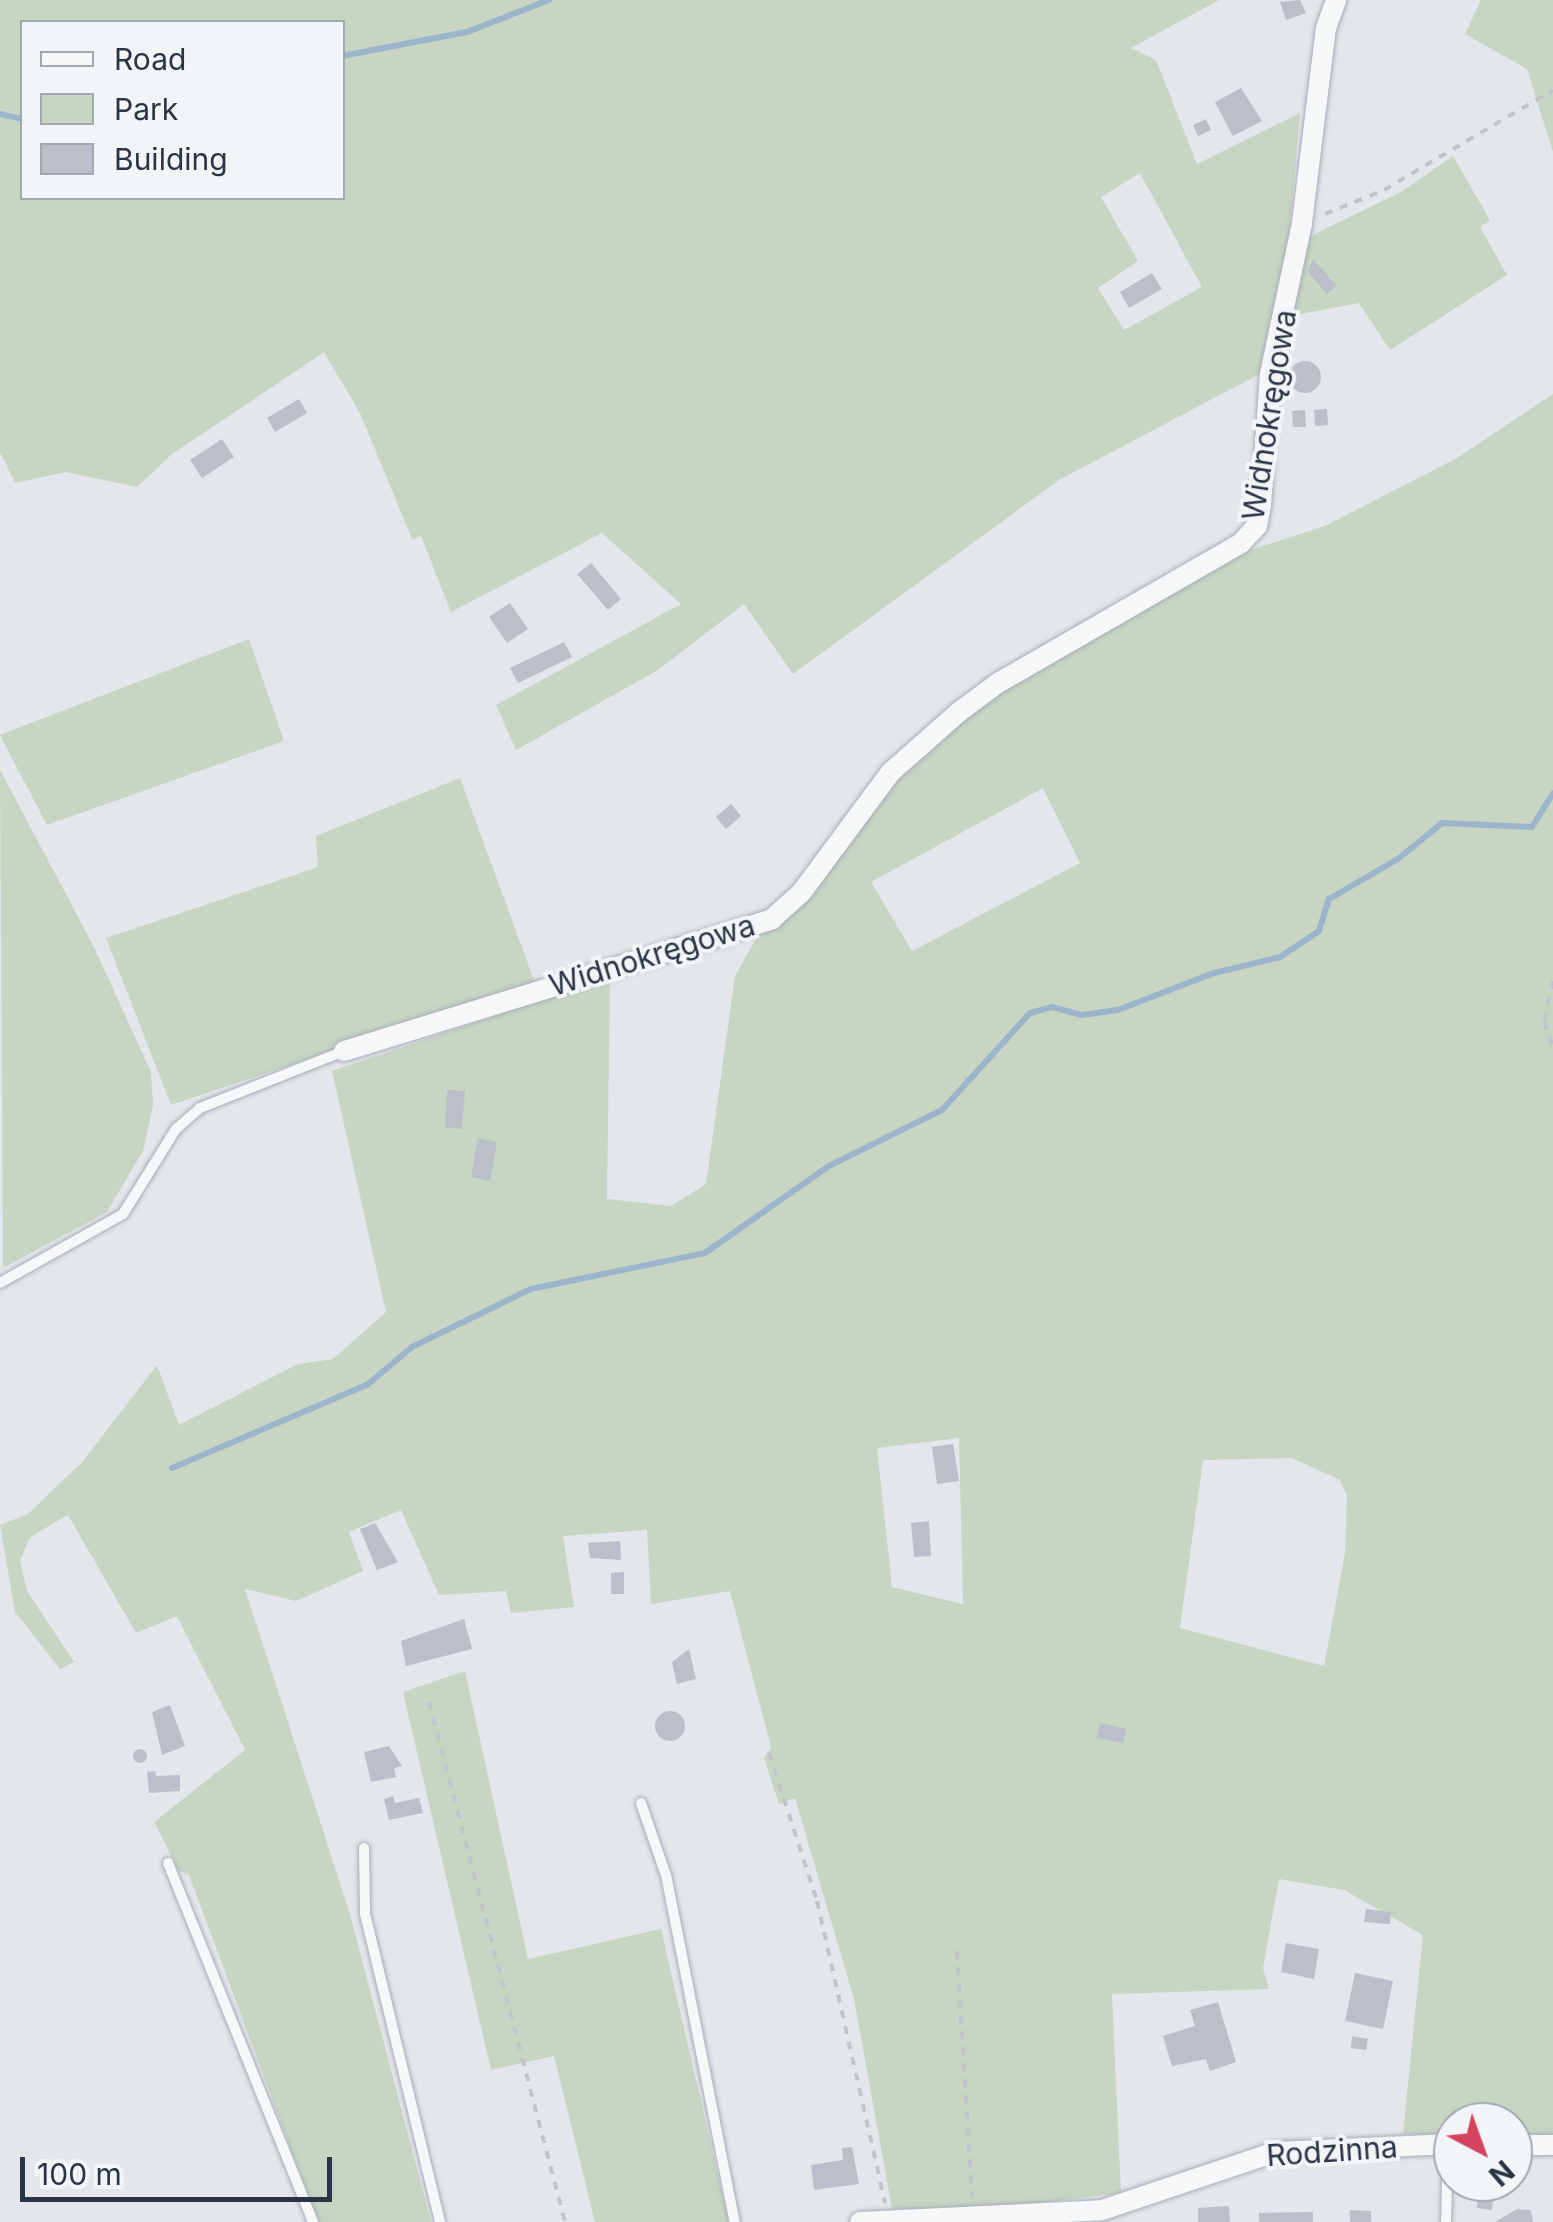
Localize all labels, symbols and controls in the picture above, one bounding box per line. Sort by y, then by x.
legend [20,20,345,200]
text: Road [114,41,186,77]
text: Park [114,91,178,127]
text: Building [114,141,228,177]
street label: Widnokręgowa [1235,307,1303,523]
street label: Widnokręgowa [545,907,759,1003]
north arrow [1433,2102,1533,2202]
street label: Rodzinna [1265,2128,1399,2174]
scale bar [25,2137,338,2199]
text: N [1482,2153,1521,2193]
text: 100 m [37,2156,122,2192]

